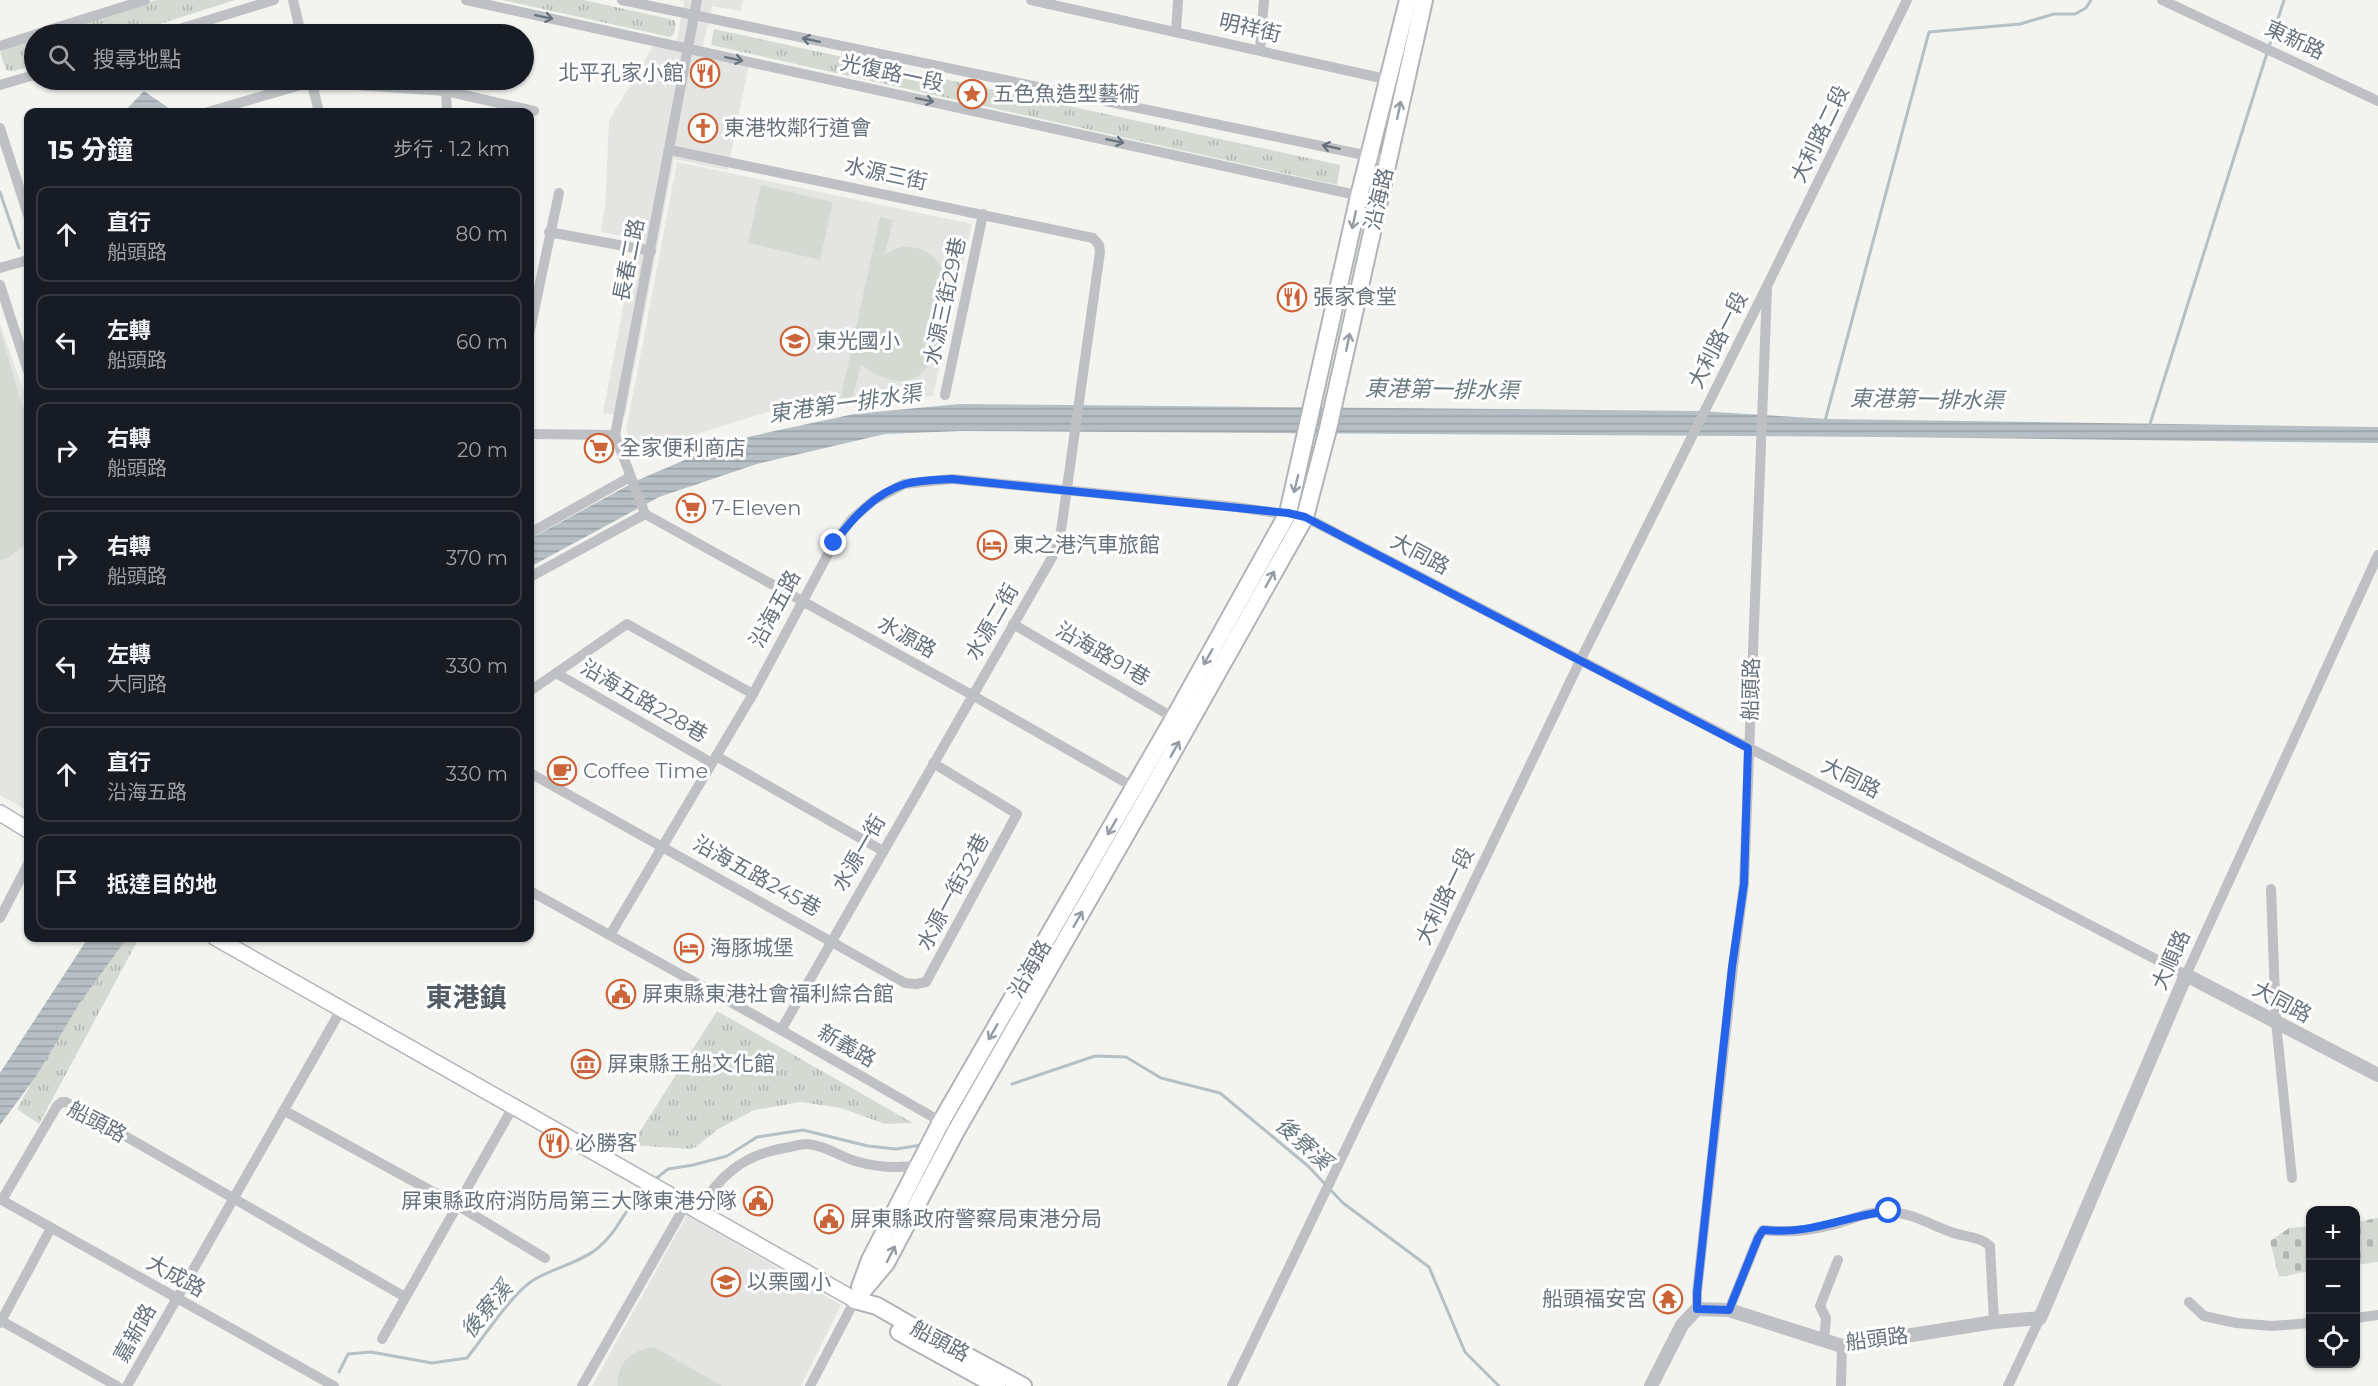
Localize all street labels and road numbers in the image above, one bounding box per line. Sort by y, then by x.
street label: 明祥街 [1217,8,1284,47]
street label: 東新路 [2261,15,2329,64]
street label: 光復路一段 [838,49,946,96]
street label: 大利路二段 [1785,81,1854,186]
street label: 水源三街 [842,153,930,194]
street label: 沿海路 [1359,165,1398,232]
street label: 長春二路 [608,216,649,304]
street label: 水源三街29巷 [919,235,970,367]
street label: 大利路一段 [1683,287,1753,392]
street label: 大同路 [1387,528,1454,579]
street label: 沿海五路 [744,566,805,652]
street label: 水源二街 [960,579,1023,664]
street label: 水源路 [874,610,941,663]
street label: 沿海路91巷 [1052,617,1155,690]
street label: 沿海五路228巷 [576,654,712,747]
street label: 船頭路 [1737,657,1764,721]
street label: 大同路 [1817,752,1885,803]
street label: 水源一街 [827,810,890,895]
street label: 水源一街32巷 [911,829,994,954]
street label: 沿海五路245巷 [689,830,825,921]
street label: 大利路一段 [1410,843,1479,948]
street label: 大順路 [2146,926,2195,994]
street label: 沿海路 [1003,935,1056,1002]
street label: 大同路 [2249,976,2316,1027]
street label: 新義路 [814,1019,881,1072]
street label: 船頭路 [64,1096,131,1147]
street label: 大成路 [143,1249,210,1302]
street label: 嘉新路 [108,1299,161,1366]
street label: 船頭路 [907,1315,974,1366]
street label: 船頭路 [1844,1322,1910,1355]

